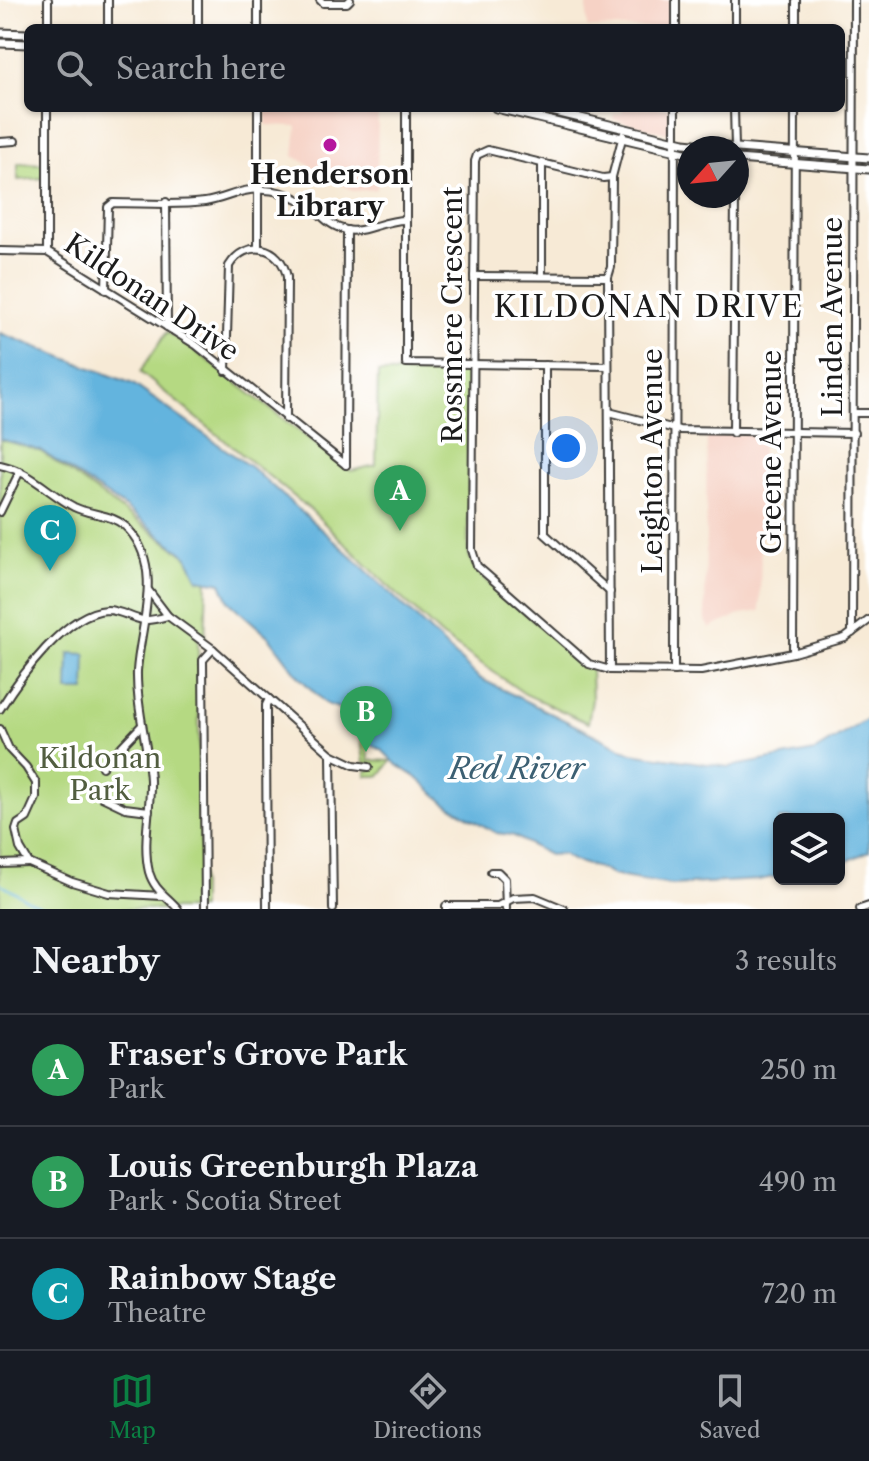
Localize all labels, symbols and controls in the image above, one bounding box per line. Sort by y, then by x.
search box [24,24,845,112]
icon: search [52,46,96,90]
text: Search here [116,50,286,87]
marker: Henderson Library [321,136,339,154]
north arrow [677,136,749,208]
place label: Henderson Library [250,157,410,223]
street label: Rossmere Crescent [435,186,469,443]
street label: Linden Avenue [815,217,849,417]
street label: Kildonan Drive [58,226,246,368]
district label: KILDONAN DRIVE [494,288,804,325]
street label: Leighton Avenue [635,348,669,574]
street label: Greene Avenue [754,350,788,554]
your location [546,428,586,468]
pin: A [374,465,426,531]
pin: C [24,505,76,571]
pin: B [340,686,392,752]
park label: Kildonan Park [39,741,161,807]
water label: Red River [447,750,587,787]
map controls [773,813,845,885]
button: layers [773,813,845,885]
text: Nearby [32,940,160,982]
text: 3 results [735,945,837,977]
text: Fraser's Grove Park [108,1036,407,1073]
text: A [48,1054,68,1086]
text: 250 m [760,1054,837,1086]
text: Park [108,1073,165,1105]
text: Louis Greenburgh Plaza [108,1148,478,1185]
text: B [48,1166,68,1198]
text: 490 m [759,1166,837,1198]
text: Park · Scotia Street [108,1185,341,1217]
text: Rainbow Stage [108,1260,336,1297]
text: C [48,1278,68,1310]
text: 720 m [762,1278,837,1310]
text: Theatre [108,1297,206,1329]
tab: Map [109,1369,156,1444]
tab: Directions [373,1369,482,1444]
tab: Saved [699,1369,760,1444]

